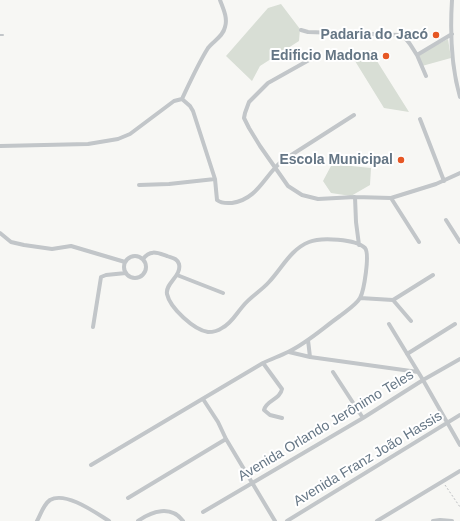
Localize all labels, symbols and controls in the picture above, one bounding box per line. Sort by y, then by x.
place label: Padaria do Jacó [321,27,428,43]
marker: Padaria do Jacó [431,30,441,40]
place label: Edificio Madona [271,48,378,64]
marker: Edificio Madona [381,51,391,61]
place label: Escola Municipal [279,152,393,168]
marker: Escola Municipal [396,155,406,165]
street label: Avenida Orlando Jerônimo Teles [235,367,417,485]
street label: Avenida Franz João Hassis [291,408,445,510]

